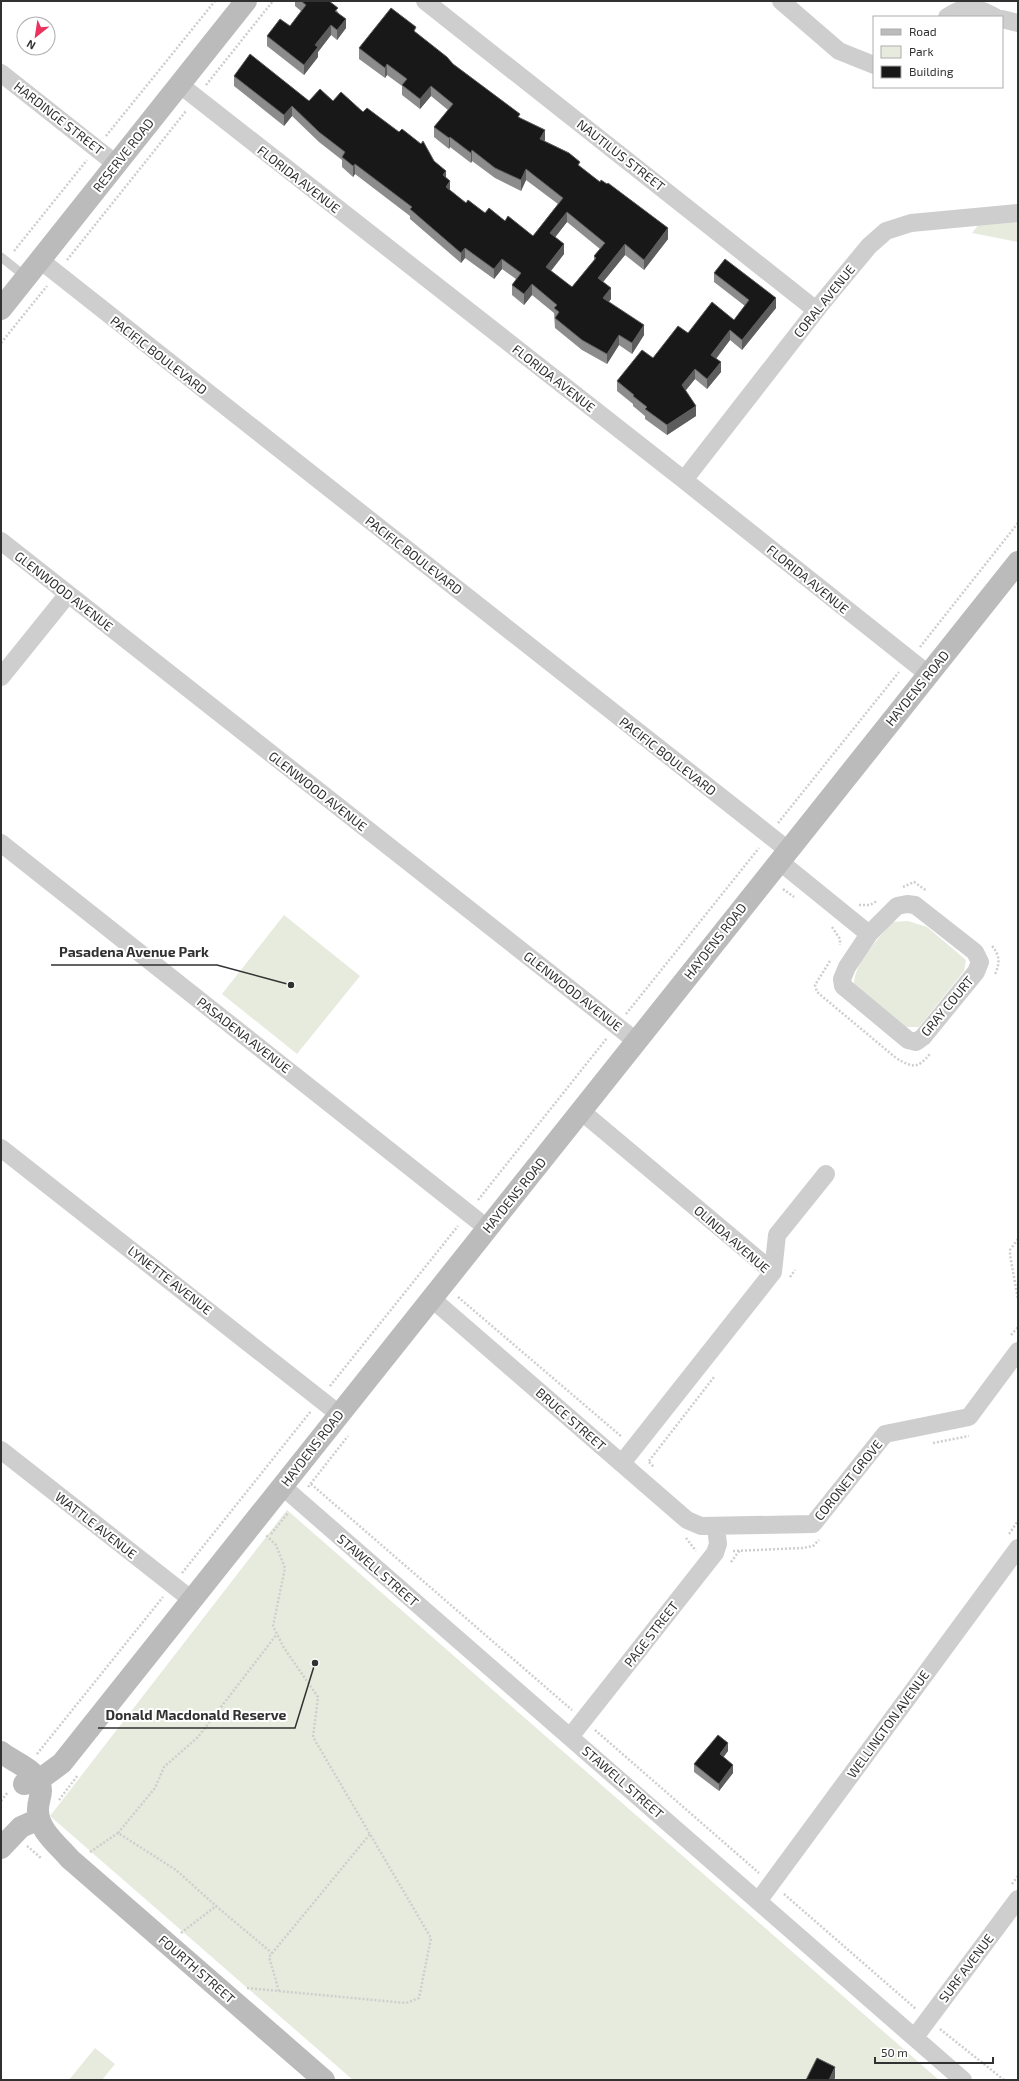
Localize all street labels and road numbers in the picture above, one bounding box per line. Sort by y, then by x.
street label: HARDINGE STREET [11,78,107,158]
street label: RESERVE ROAD [89,115,157,195]
street label: NAUTILUS STREET [574,116,668,195]
street label: FLORIDA AVENUE [254,142,344,216]
street label: CORAL AVENUE [790,261,858,341]
street label: PACIFIC BOULEVARD [107,312,211,398]
street label: FLORIDA AVENUE [509,341,599,415]
street label: PACIFIC BOULEVARD [362,512,466,598]
street label: FLORIDA AVENUE [764,541,852,617]
street label: GLENWOOD AVENUE [12,548,116,634]
street label: HAYDENS ROAD [882,647,952,729]
street label: PACIFIC BOULEVARD [616,713,720,799]
street label: GLENWOOD AVENUE [266,748,370,834]
street label: HAYDENS ROAD [680,900,750,982]
street label: GLENWOOD AVENUE [521,948,625,1034]
street label: GRAY COURT [917,972,977,1039]
street label: PASADENA AVENUE [194,994,294,1076]
street label: HAYDENS ROAD [479,1154,549,1236]
street label: OLINDA AVENUE [691,1202,773,1276]
street label: LYNETTE AVENUE [125,1242,215,1318]
street label: BRUCE STREET [533,1384,610,1454]
street label: HAYDENS ROAD [277,1407,347,1489]
street label: CORONET GROVE [811,1436,885,1524]
street label: WATTLE AVENUE [52,1488,140,1562]
street label: STAWELL STREET [334,1530,422,1610]
street label: PAGE STREET [621,1598,682,1670]
street label: WELLINGTON AVENUE [843,1667,933,1781]
street label: STAWELL STREET [579,1742,667,1822]
street label: FOURTH STREET [155,1931,239,2007]
street label: SURF AVENUE [935,1931,997,2005]

